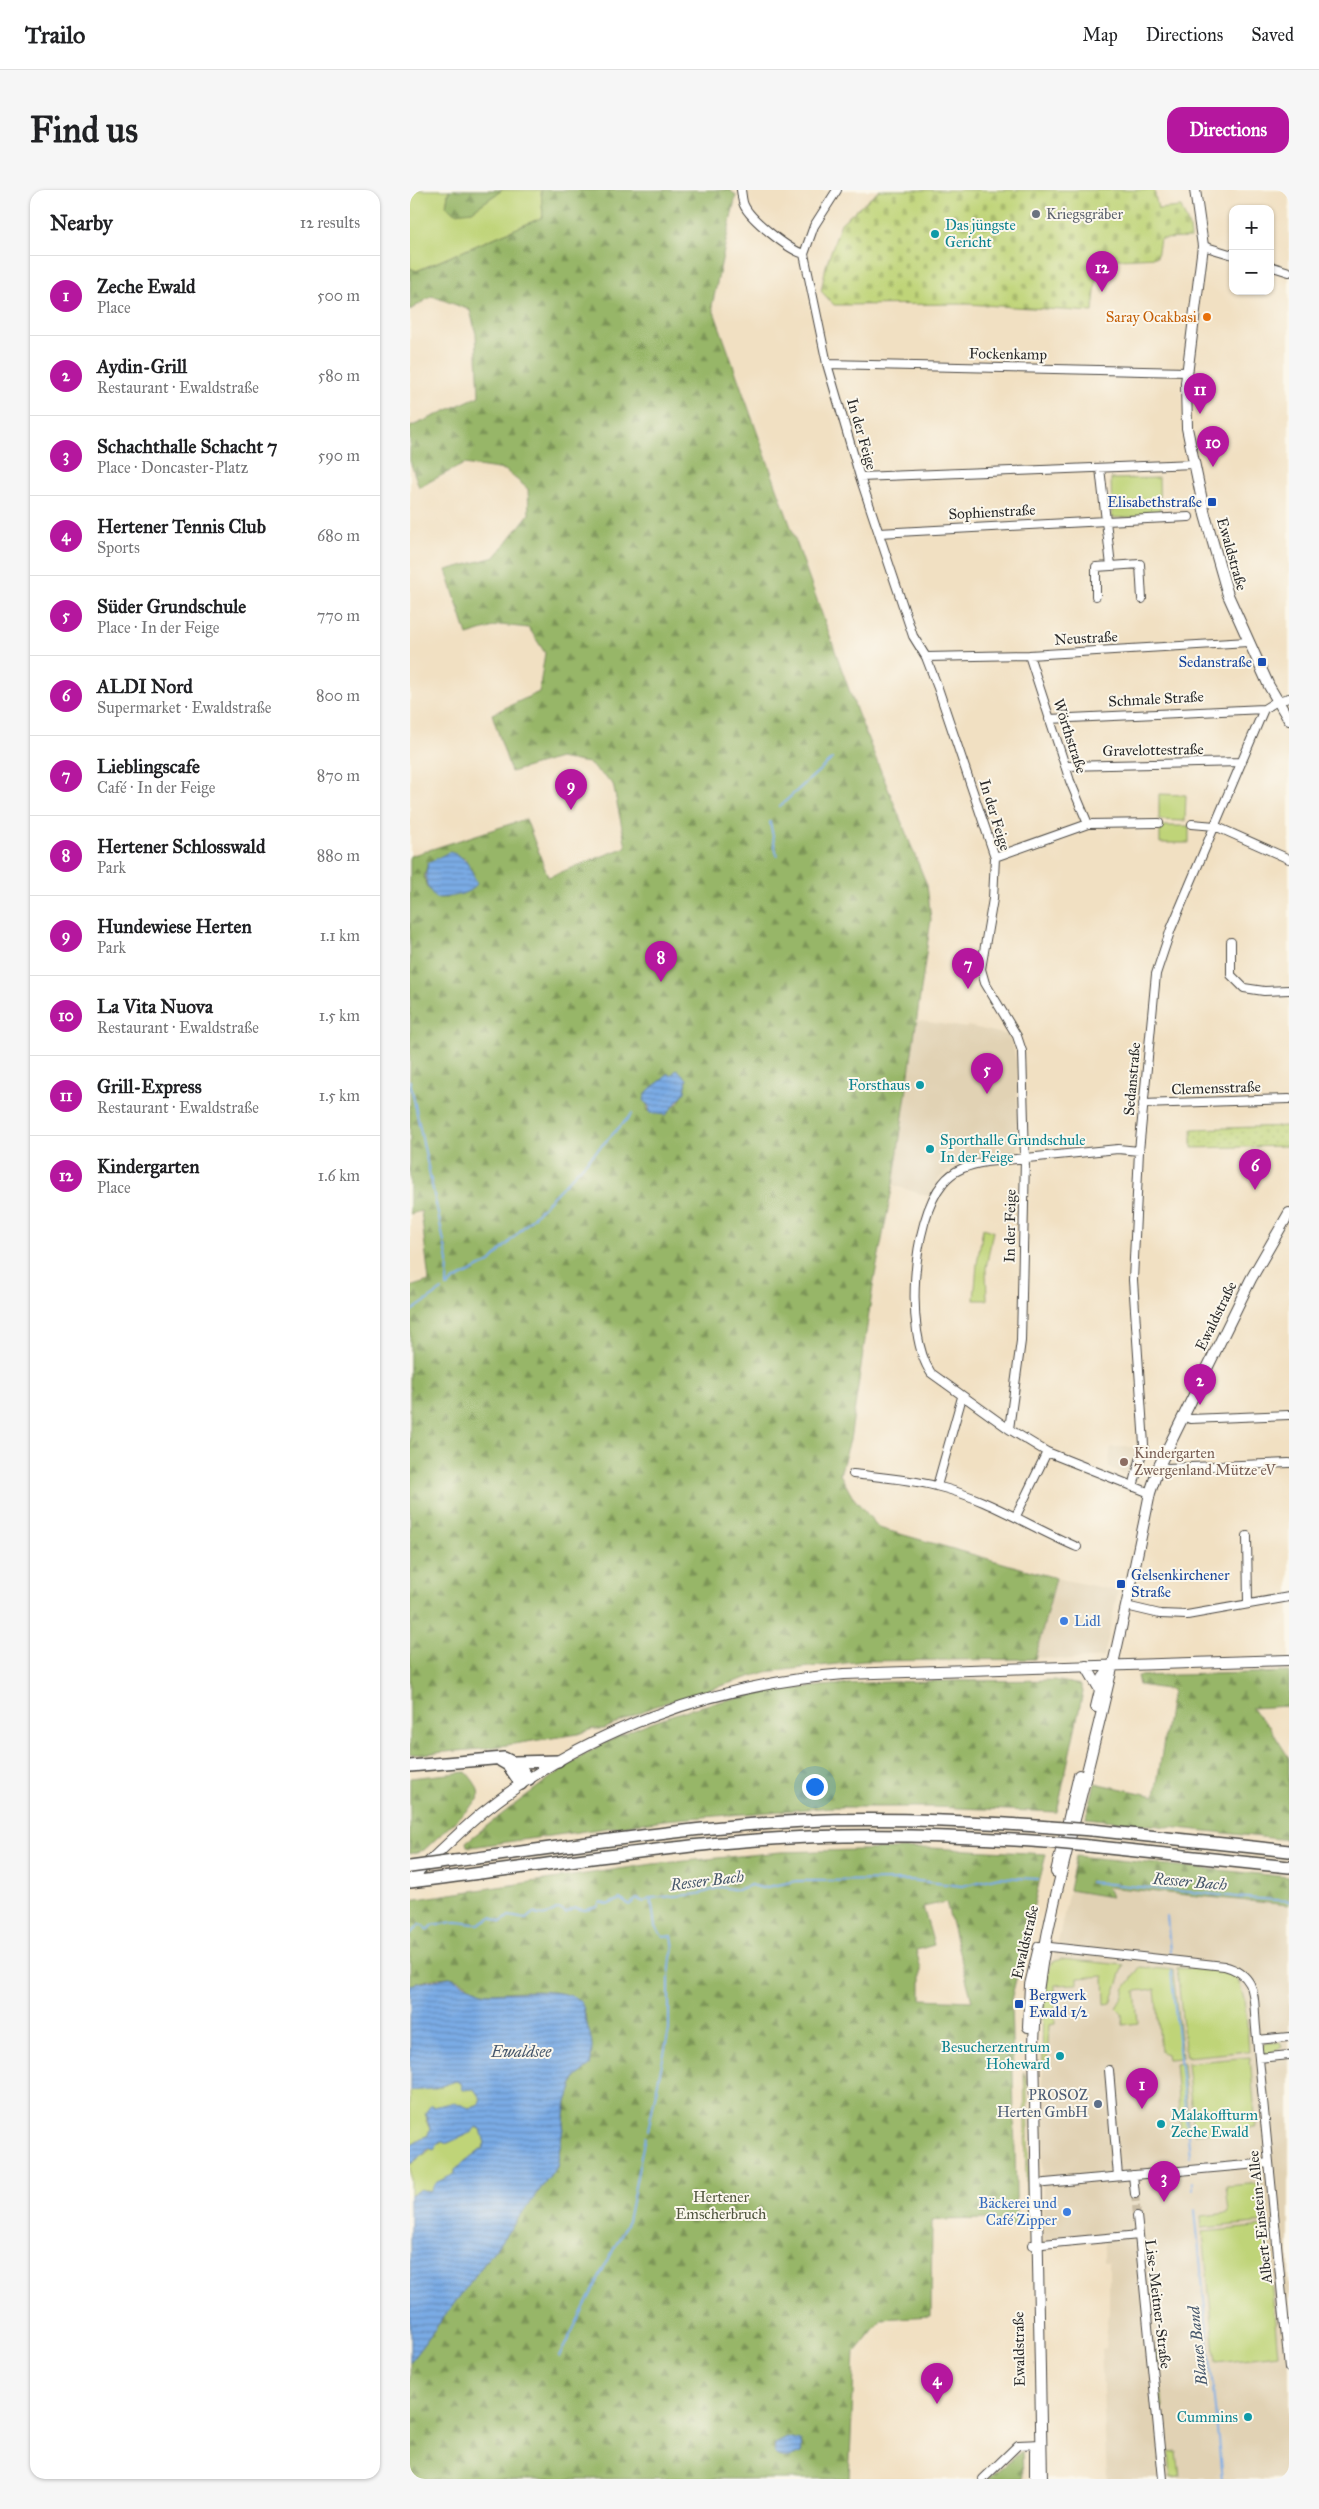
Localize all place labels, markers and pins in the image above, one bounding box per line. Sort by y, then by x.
place label: Kriegsgräber [1046,205,1124,223]
marker: Kriegsgräber [1030,208,1042,220]
place label: Das jüngste Gericht [945,216,1016,251]
marker: Das jüngste Gericht [929,228,941,240]
pin: 12 [1086,251,1118,292]
place label: Saray Ocakbasi [1106,308,1197,326]
marker: Saray Ocakbasi [1201,311,1213,323]
pin: 11 [1184,373,1216,414]
pin: 10 [1197,426,1229,467]
place label: Elisabethstraße [1107,493,1202,511]
marker: Elisabethstraße [1206,496,1218,508]
place label: Sedanstraße [1178,653,1252,671]
marker: Sedanstraße [1256,656,1268,668]
pin: 9 [555,769,587,810]
pin: 8 [645,941,677,982]
pin: 7 [952,948,984,989]
pin: 5 [971,1053,1003,1094]
place label: Forsthaus [848,1076,910,1094]
marker: Forsthaus [914,1079,926,1091]
place label: Sporthalle Grundschule In der Feige [940,1131,1086,1166]
marker: Sporthalle Grundschule In der Feige [924,1143,936,1155]
pin: 6 [1239,1149,1271,1190]
pin: 2 [1184,1364,1216,1405]
place label: Kindergarten Zwergenland Mütze eV [1134,1444,1276,1479]
marker: Kindergarten Zwergenland Mütze eV [1118,1456,1130,1468]
place label: Gelsenkirchener Straße [1131,1566,1230,1601]
marker: Gelsenkirchener Straße [1115,1578,1127,1590]
place label: Lidl [1074,1612,1102,1630]
marker: Lidl [1058,1615,1070,1627]
place label: Bergwerk Ewald 1/2 [1029,1986,1088,2021]
marker: Bergwerk Ewald 1/2 [1013,1998,1025,2010]
place label: Besucherzentrum Hoheward [941,2038,1050,2073]
marker: Besucherzentrum Hoheward [1054,2050,1066,2062]
pin: 1 [1126,2068,1158,2109]
place label: PROSOZ Herten GmbH [997,2086,1088,2121]
marker: PROSOZ Herten GmbH [1092,2098,1104,2110]
place label: Malakoffturm Zeche Ewald [1171,2106,1259,2141]
marker: Malakoffturm Zeche Ewald [1155,2118,1167,2130]
pin: 3 [1148,2161,1180,2202]
place label: Bäckerei und Café Zipper [979,2194,1057,2229]
marker: Bäckerei und Café Zipper [1061,2206,1073,2218]
pin: 4 [921,2363,953,2404]
place label: Cummins [1177,2408,1238,2426]
marker: Cummins [1242,2411,1254,2423]

